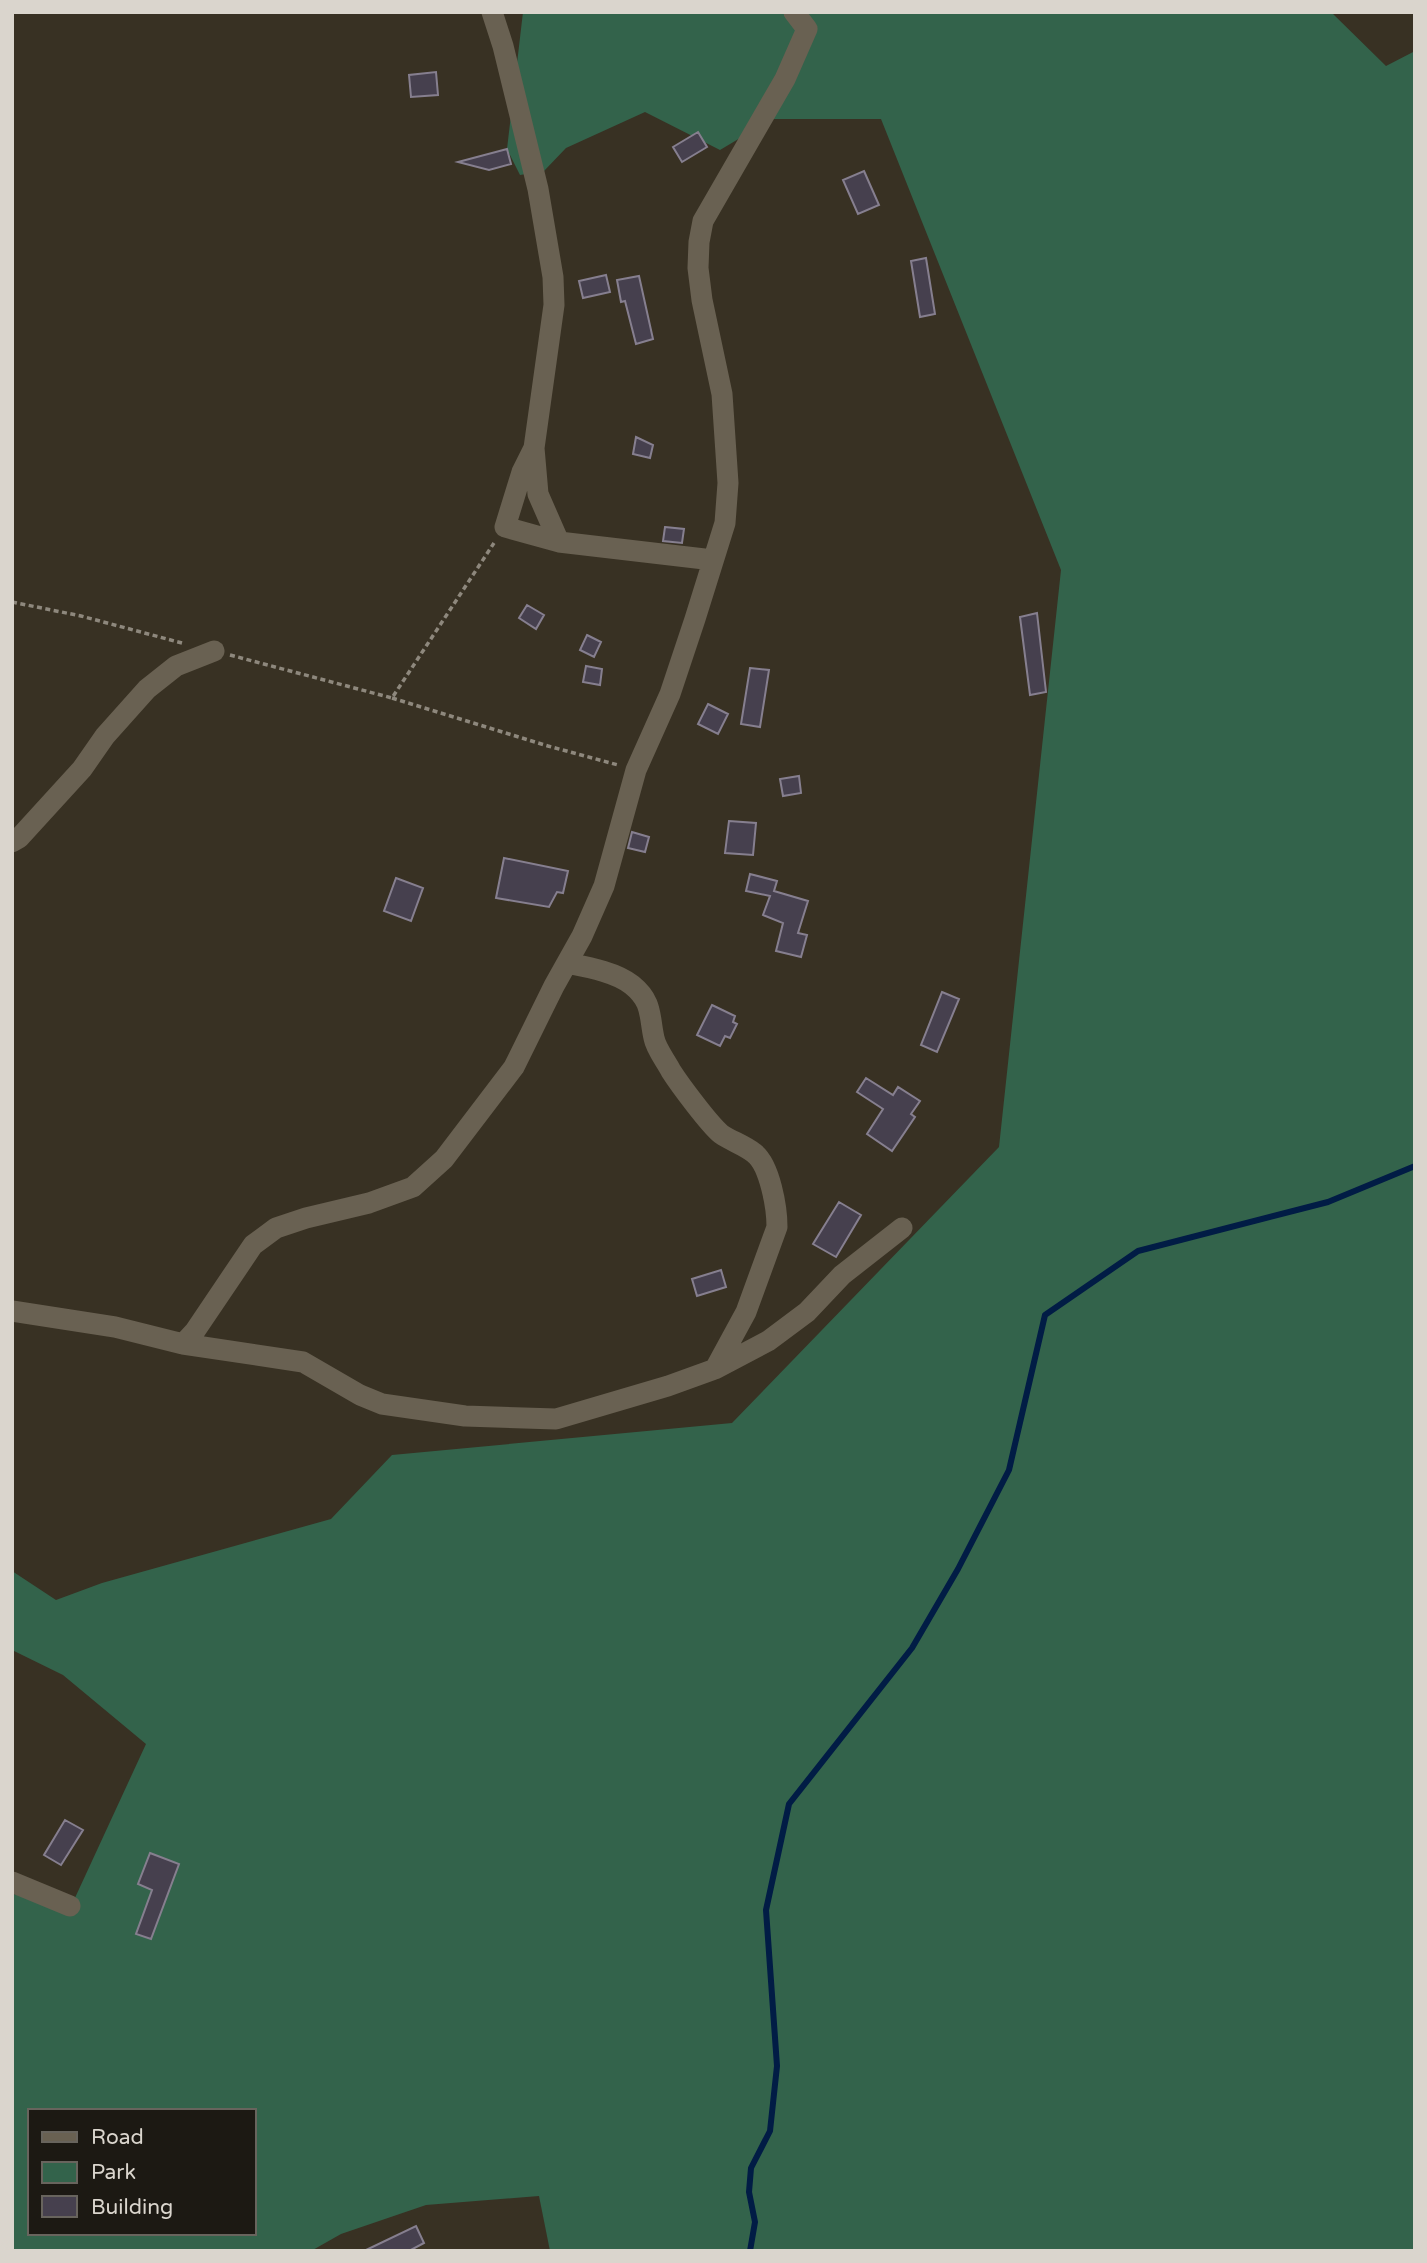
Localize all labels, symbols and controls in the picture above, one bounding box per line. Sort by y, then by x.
legend [28,2109,256,2235]
text: Road [91,2125,144,2150]
text: Park [91,2160,136,2185]
text: Building [91,2195,173,2220]

